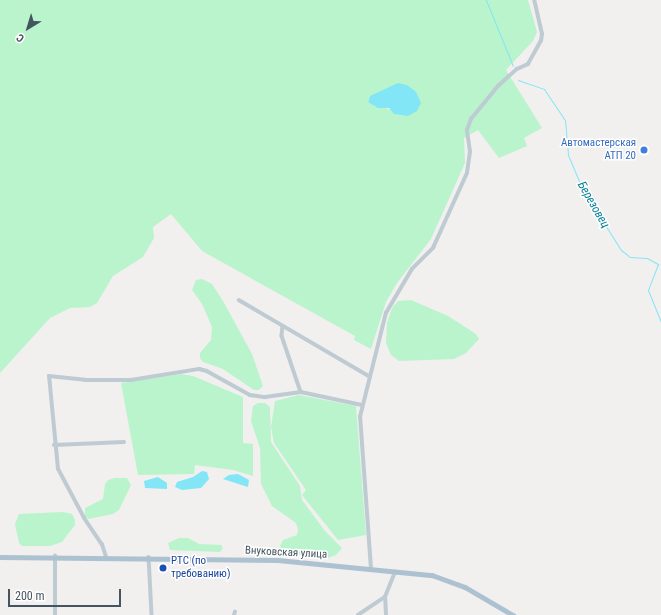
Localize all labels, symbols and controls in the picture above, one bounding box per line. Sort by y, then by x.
north arrow [8,8,48,48]
text: С [14,31,27,45]
place label: Автомастерская АТП 20 [561,137,636,163]
marker: Автомастерская АТП 20 [639,145,649,155]
water label: Березовец [574,179,612,231]
street label: Внуковская улица [244,544,328,562]
place label: РТС (по требованию) [171,555,230,581]
marker: РТС (по требованию) [158,563,168,573]
scale bar [10,581,123,607]
text: 200 m [15,589,45,603]

